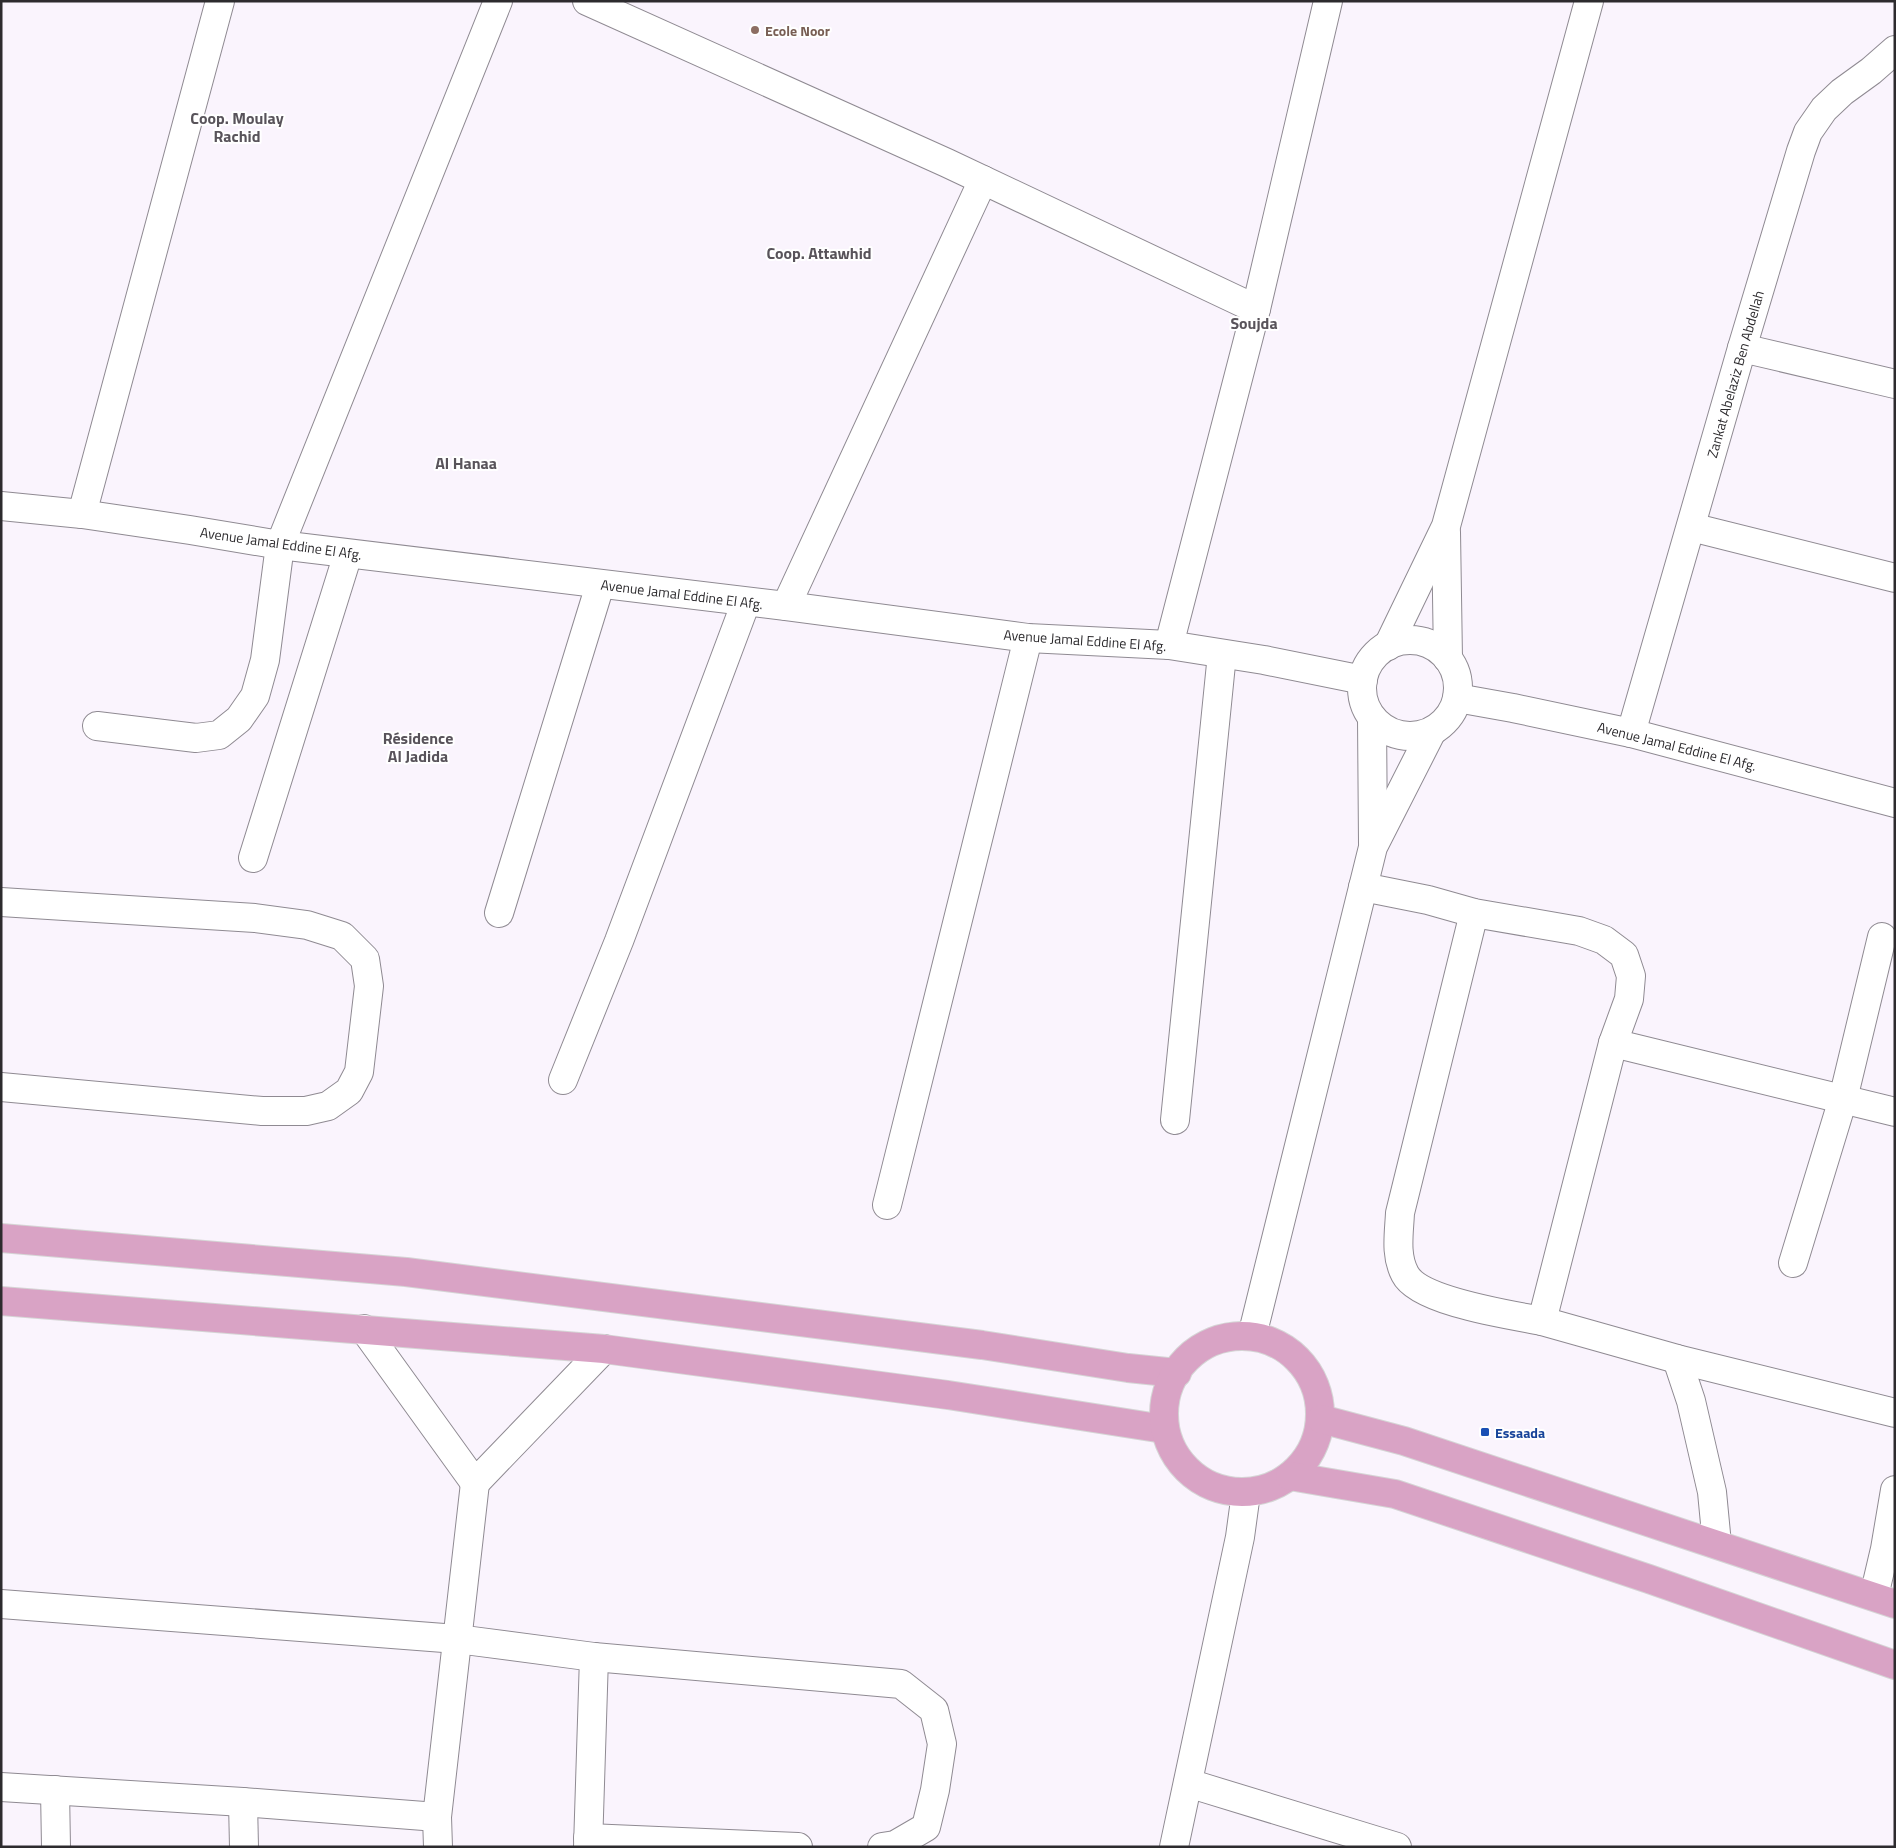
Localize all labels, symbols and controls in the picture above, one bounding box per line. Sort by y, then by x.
place label: Ecole Noor [765,20,830,41]
marker: Ecole Noor [749,24,761,36]
district label: Coop. Moulay Rachid [190,106,284,148]
district label: Coop. Attawhid [766,241,872,265]
street label: Zankat Abelaziz Ben Abdellah [1701,288,1769,460]
district label: Soujda [1230,311,1278,335]
district label: Al Hanaa [435,451,497,475]
street label: Avenue Jamal Eddine El Afg. [199,521,363,565]
street label: Avenue Jamal Eddine El Afg. [600,574,764,614]
street label: Avenue Jamal Eddine El Afg. [1003,624,1167,656]
street label: Avenue Jamal Eddine El Afg. [1595,716,1759,776]
district label: Résidence Al Jadida [383,726,453,768]
place label: Essaada [1495,1422,1545,1443]
marker: Essaada [1479,1426,1491,1438]

